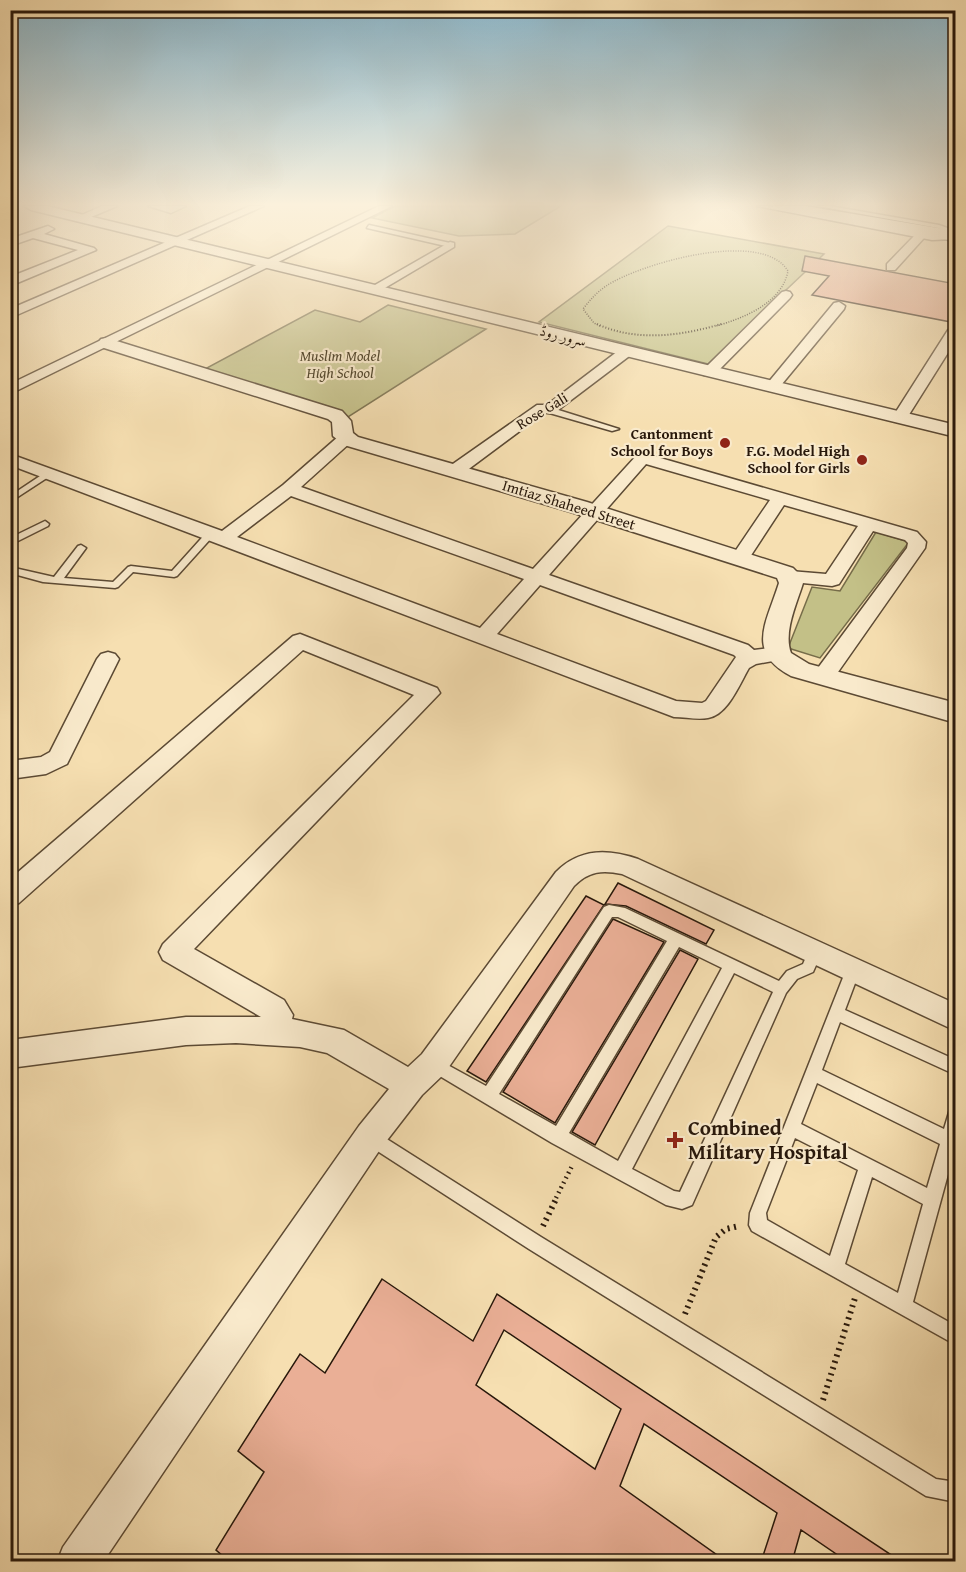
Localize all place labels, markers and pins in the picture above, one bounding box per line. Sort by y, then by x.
place label: Cantonment School for Boys [611,423,713,461]
marker: Cantonment School for Boys [718,436,732,450]
place label: F.G. Model High School for Girls [746,440,850,478]
marker: F.G. Model High School for Girls [855,453,869,467]
place label: Combined Military Hospital [688,1112,848,1167]
marker: Combined Military Hospital [666,1131,684,1149]

